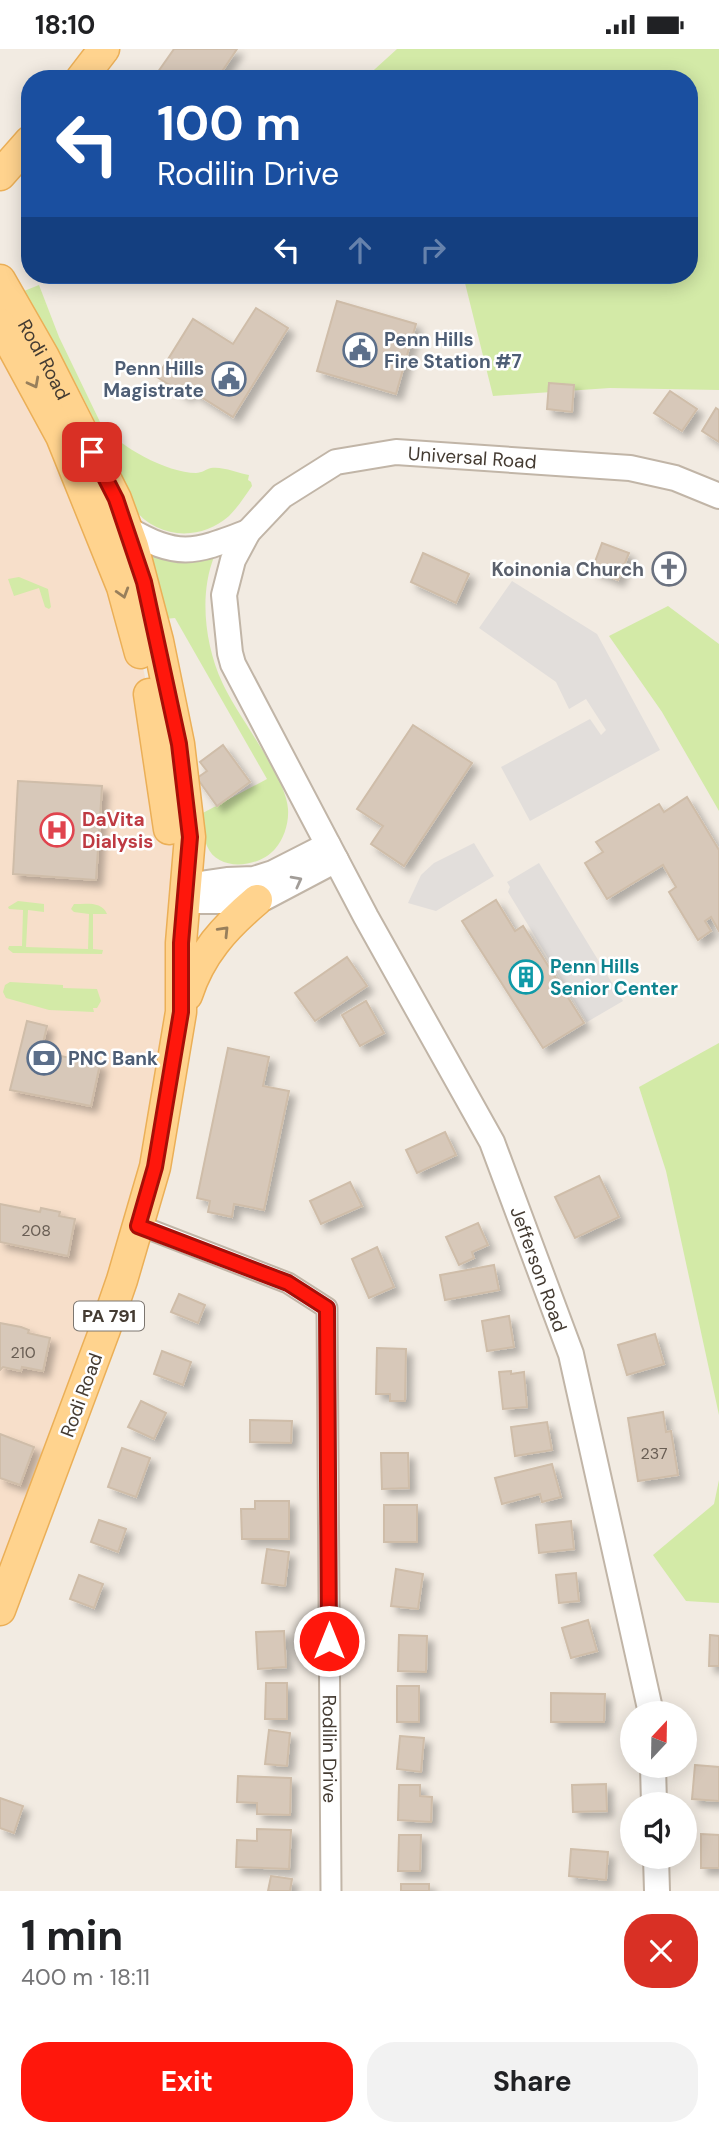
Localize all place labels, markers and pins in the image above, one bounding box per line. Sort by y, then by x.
place label: Penn Hills Fire Station #7 [384,327,522,374]
public building icon: Penn Hills Fire Station #7 [341,331,379,369]
place label: Penn Hills Magistrate [103,356,204,403]
public building icon: Penn Hills Magistrate [210,360,248,398]
pin [62,422,122,482]
church icon: Koinonia Church [650,550,688,588]
place label: Koinonia Church [491,557,644,582]
place label: DaVita Dialysis [82,807,153,854]
hospital icon: DaVita Dialysis [38,811,76,849]
place label: Penn Hills Senior Center [550,954,678,1001]
building icon: Penn Hills Senior Center [507,958,545,996]
bank icon: PNC Bank [25,1039,63,1077]
place label: PNC Bank [68,1046,158,1071]

